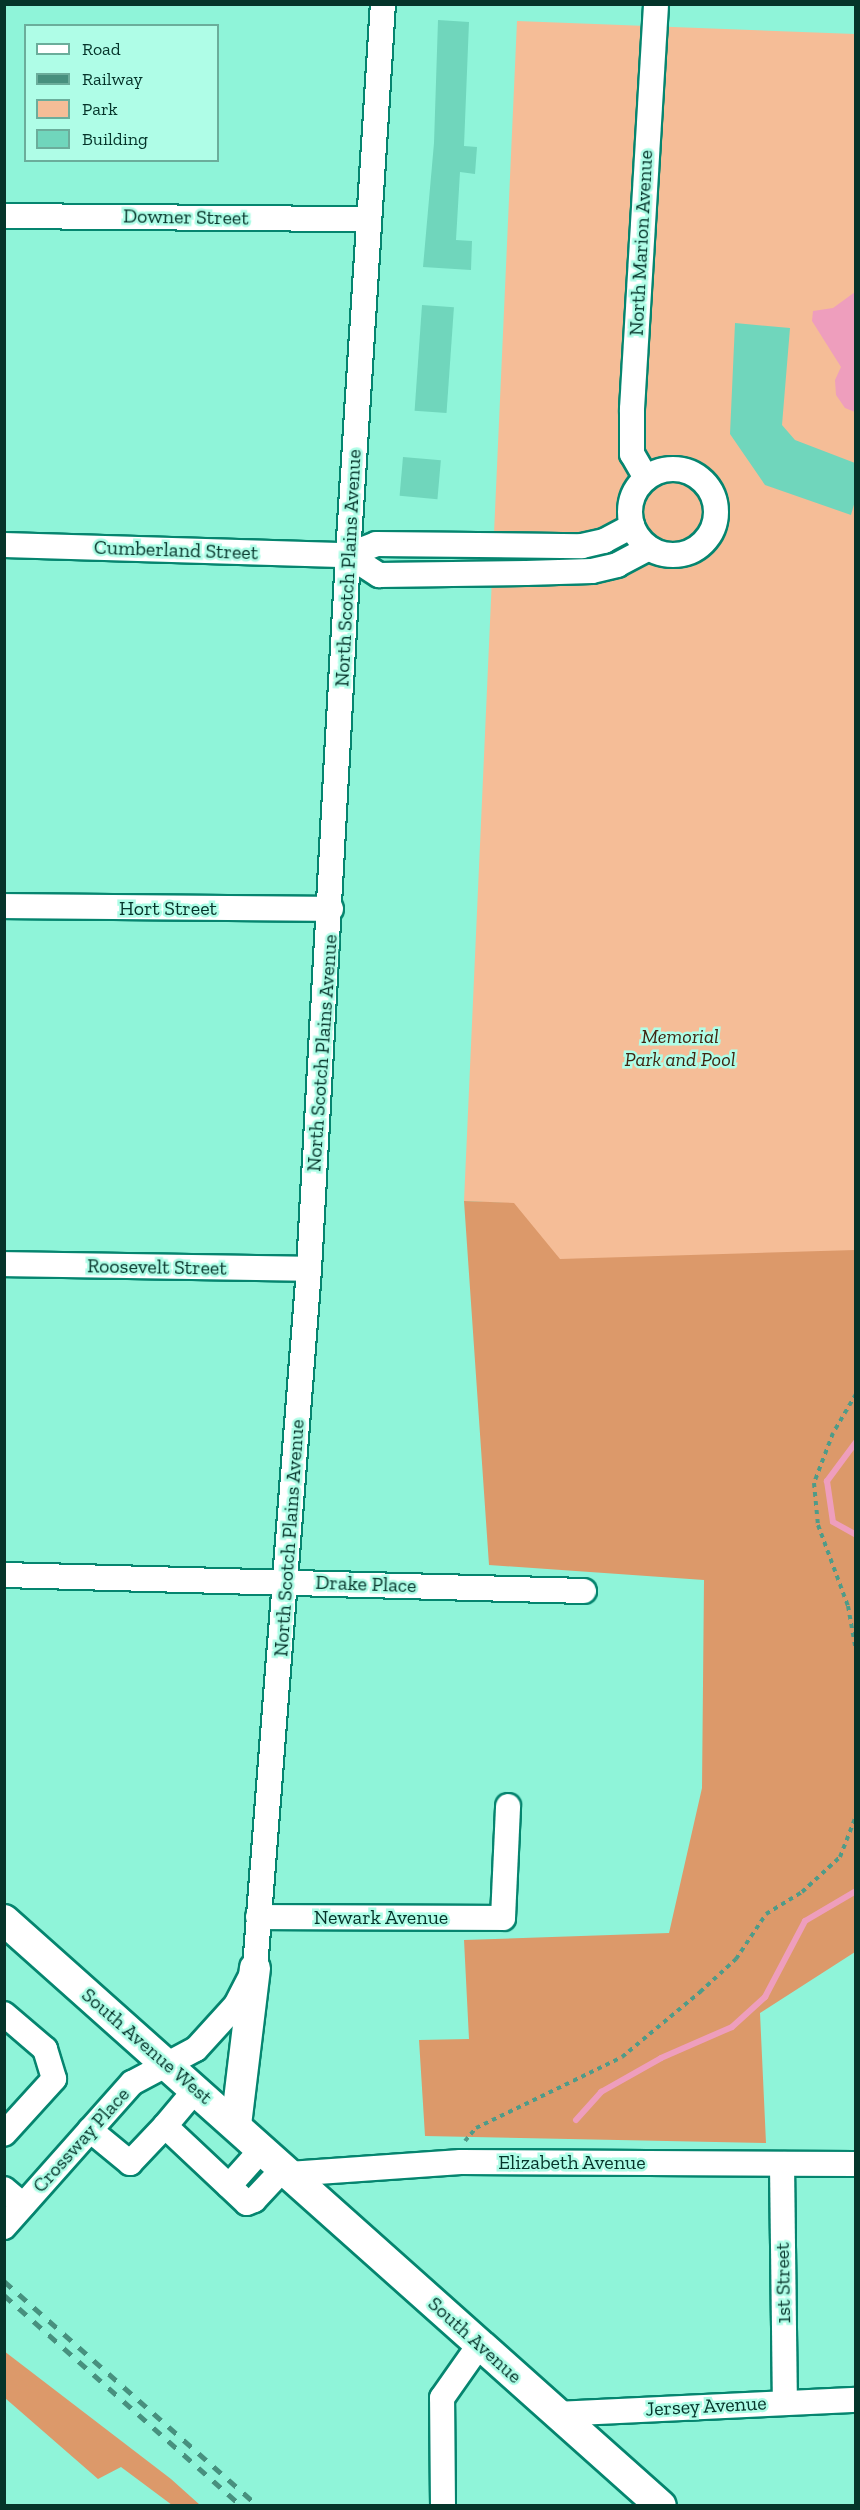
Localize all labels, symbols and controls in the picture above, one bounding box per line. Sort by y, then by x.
legend [24,24,219,162]
text: Road [82,38,121,60]
text: Railway [82,68,143,90]
text: Park [82,98,118,120]
text: Building [82,128,148,150]
street label: North Marion Avenue [624,149,658,337]
street label: Downer Street [123,204,249,230]
street label: North Scotch Plains Avenue [330,448,366,688]
street label: Cumberland Street [93,535,259,565]
street label: Hort Street [119,896,217,920]
street label: North Scotch Plains Avenue [302,933,342,1173]
park label: Memorial Park and Pool [624,1025,736,1072]
street label: Roosevelt Street [87,1254,227,1280]
street label: North Scotch Plains Avenue [269,1418,309,1658]
street label: Drake Place [315,1570,417,1598]
street label: Newark Avenue [313,1905,449,1929]
street label: South Avenue West [76,1982,218,2110]
street label: Crossway Place [27,2082,135,2198]
street label: Elizabeth Avenue [498,2150,646,2174]
street label: 1st Street [770,2242,796,2324]
street label: South Avenue [423,2291,527,2389]
street label: Jersey Avenue [644,2391,768,2421]

